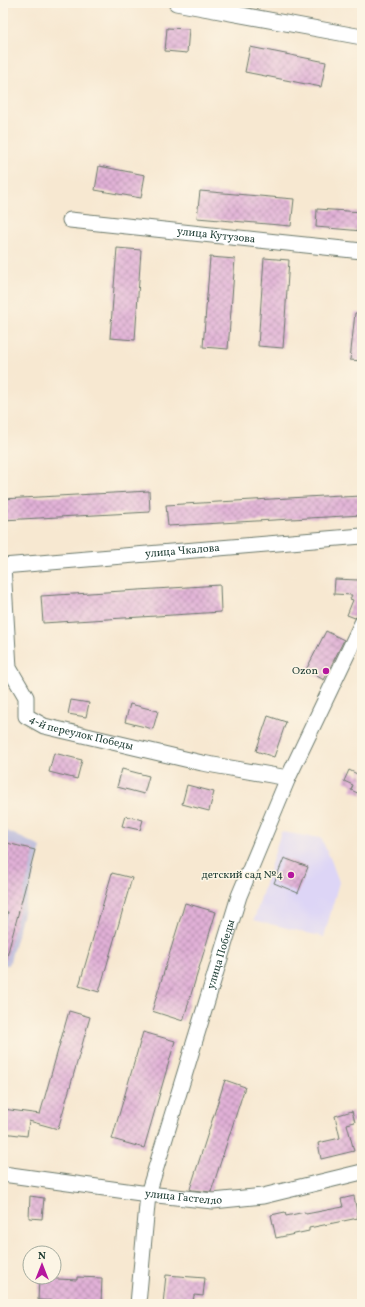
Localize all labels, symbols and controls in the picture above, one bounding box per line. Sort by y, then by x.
street label: улица Кутузова [176,224,257,247]
street label: улица Чкалова [144,540,221,562]
place label: Ozon [292,664,318,679]
marker: Ozon [321,666,331,676]
street label: 4-й переулок Победы [26,712,135,754]
place label: детский сад №4 [202,868,283,883]
marker: детский сад №4 [286,870,296,880]
street label: улица Победы [203,918,239,991]
street label: улица Гастелло [144,1186,223,1209]
north arrow [22,1245,62,1285]
text: N [38,1249,46,1264]

